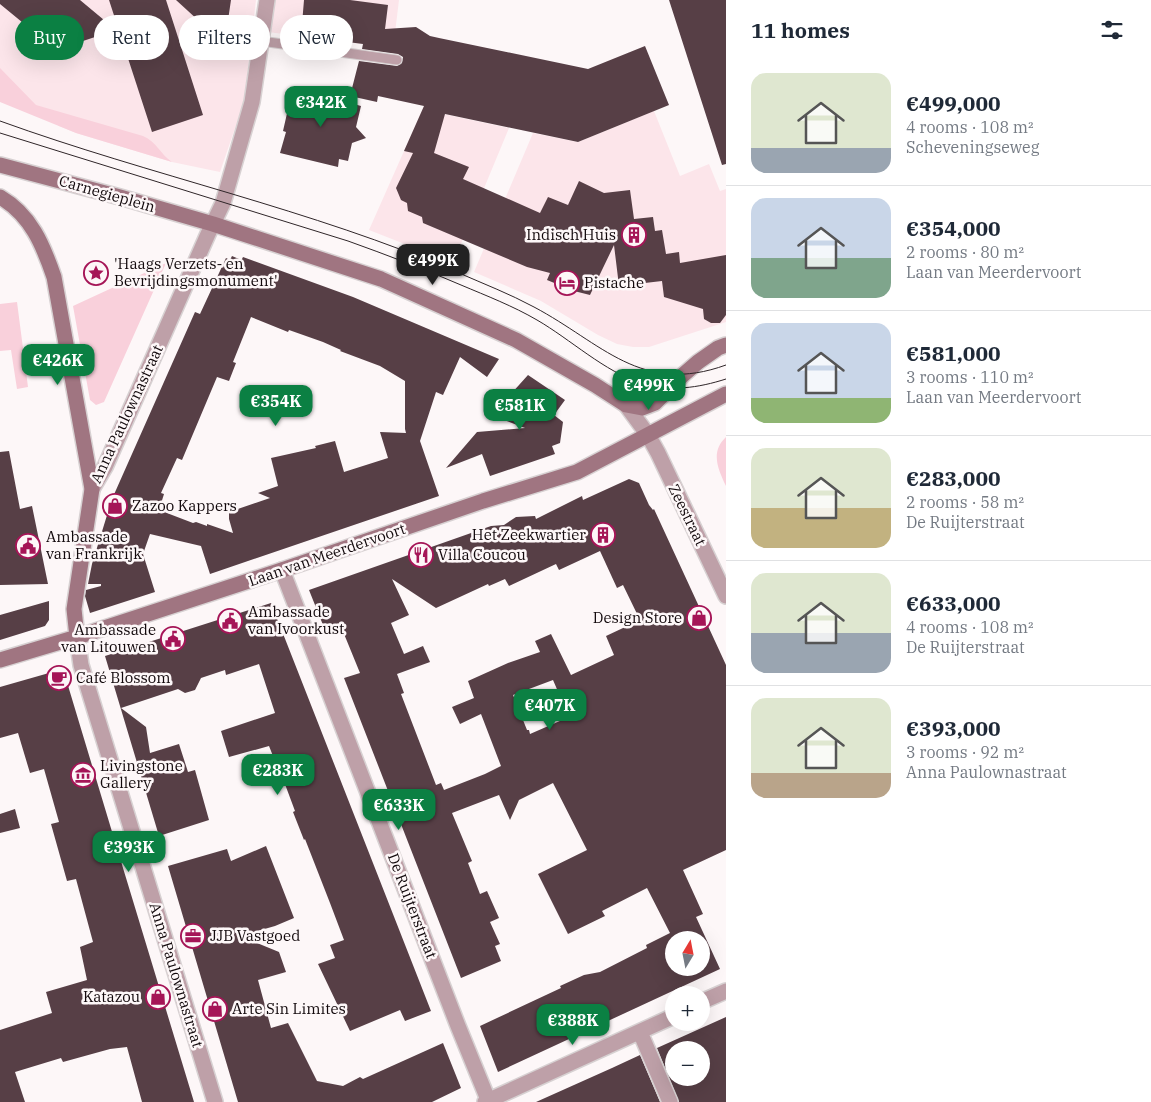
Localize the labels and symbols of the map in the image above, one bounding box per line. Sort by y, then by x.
pin: €342K [286,86,356,128]
street label: Carnegieplein [57,171,158,216]
building icon: Indisch Huis [621,222,647,248]
place label: Indisch Huis [526,225,616,244]
pin: €499K [398,244,468,286]
place label: 'Haags Verzets- en Bevrijdingsmonument' [114,254,278,290]
place icon: 'Haags Verzets- en Bevrijdingsmonument' [83,260,109,286]
hotel icon: Pistache [554,270,580,296]
place label: Pistache [584,273,644,292]
street label: Anna Paulownastraat [86,342,167,486]
pin: €426K [23,344,93,386]
pin: €499K [614,368,684,411]
pin: €354K [241,384,311,427]
pin: €581K [485,388,555,431]
street label: Zeestraat [664,481,711,549]
shop icon: Zazoo Kappers [102,493,128,519]
place label: Zazoo Kappers [132,496,237,515]
street label: Laan van Meerdervoort [246,519,408,590]
building icon: Het Zeekwartier [590,522,616,548]
place label: Het Zeekwartier [472,525,586,544]
place label: Ambassade van Frankrijk [46,527,142,563]
public building icon: Ambassade van Frankrijk [15,533,41,559]
restaurant icon: Villa Coucou [408,542,434,568]
place label: Villa Coucou [438,545,526,564]
place label: Ambassade van Ivoorkust [248,602,344,638]
shop icon: Design Store [686,605,712,631]
public building icon: Ambassade van Ivoorkust [217,608,243,634]
place label: Design Store [593,608,682,627]
place label: Ambassade van Litouwen [61,620,156,656]
public building icon: Ambassade van Litouwen [160,626,186,652]
cafe icon: Café Blossom [46,665,72,691]
place label: Café Blossom [76,668,171,687]
pin: €407K [515,688,585,731]
pin: €283K [243,754,313,796]
place label: Livingstone Gallery [100,756,183,792]
museum icon: Livingstone Gallery [70,762,96,788]
pin: €633K [364,788,434,831]
pin: €393K [94,830,164,873]
street label: De Ruijterstraat [384,850,441,961]
street label: Anna Paulownastraat [145,900,208,1050]
office icon: JJB Vastgoed [180,923,206,949]
place label: JJB Vastgoed [210,926,300,945]
north arrow [665,931,710,976]
shop icon: Katazou [145,984,171,1010]
place label: Katazou [83,987,140,1006]
shop icon: Arte Sin Limites [202,996,228,1022]
place label: Arte Sin Limites [232,999,346,1018]
pin: €388K [538,1004,608,1046]

